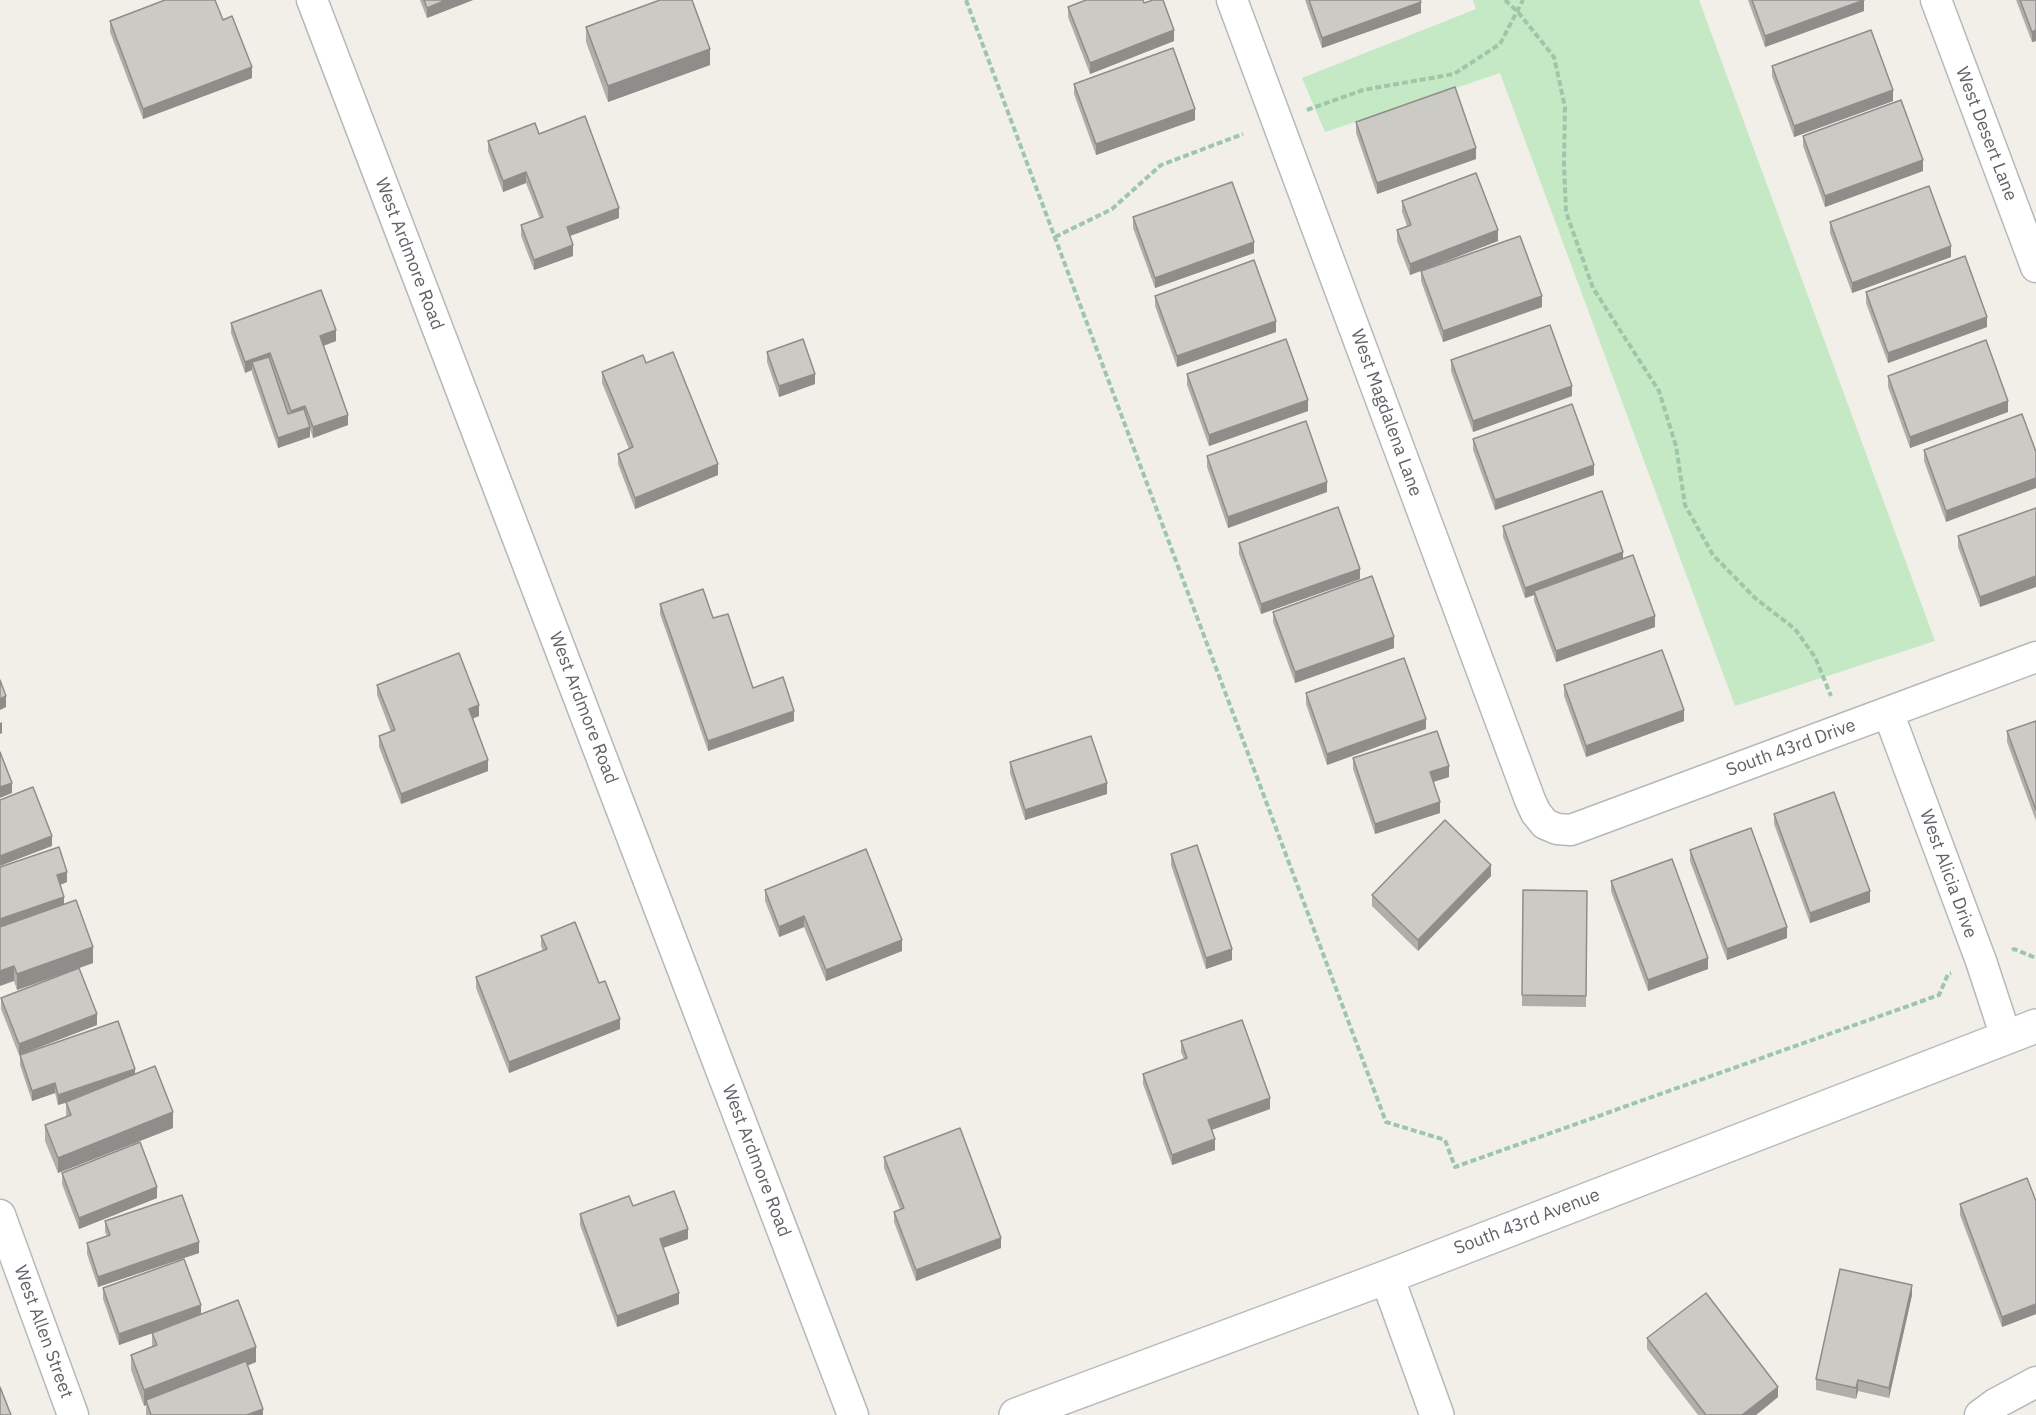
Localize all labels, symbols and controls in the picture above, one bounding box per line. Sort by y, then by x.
street label: West Desert Lane [1951,64,2021,204]
street label: West Ardmore Road [370,175,448,333]
street label: West Magdalena Lane [1346,327,1426,499]
street label: West Ardmore Road [544,629,622,787]
street label: South 43rd Drive [1723,715,1859,781]
street label: West Alicia Drive [1915,807,1981,941]
street label: West Ardmore Road [717,1082,795,1240]
street label: South 43rd Avenue [1451,1184,1603,1260]
street label: West Allen Street [9,1263,77,1401]

